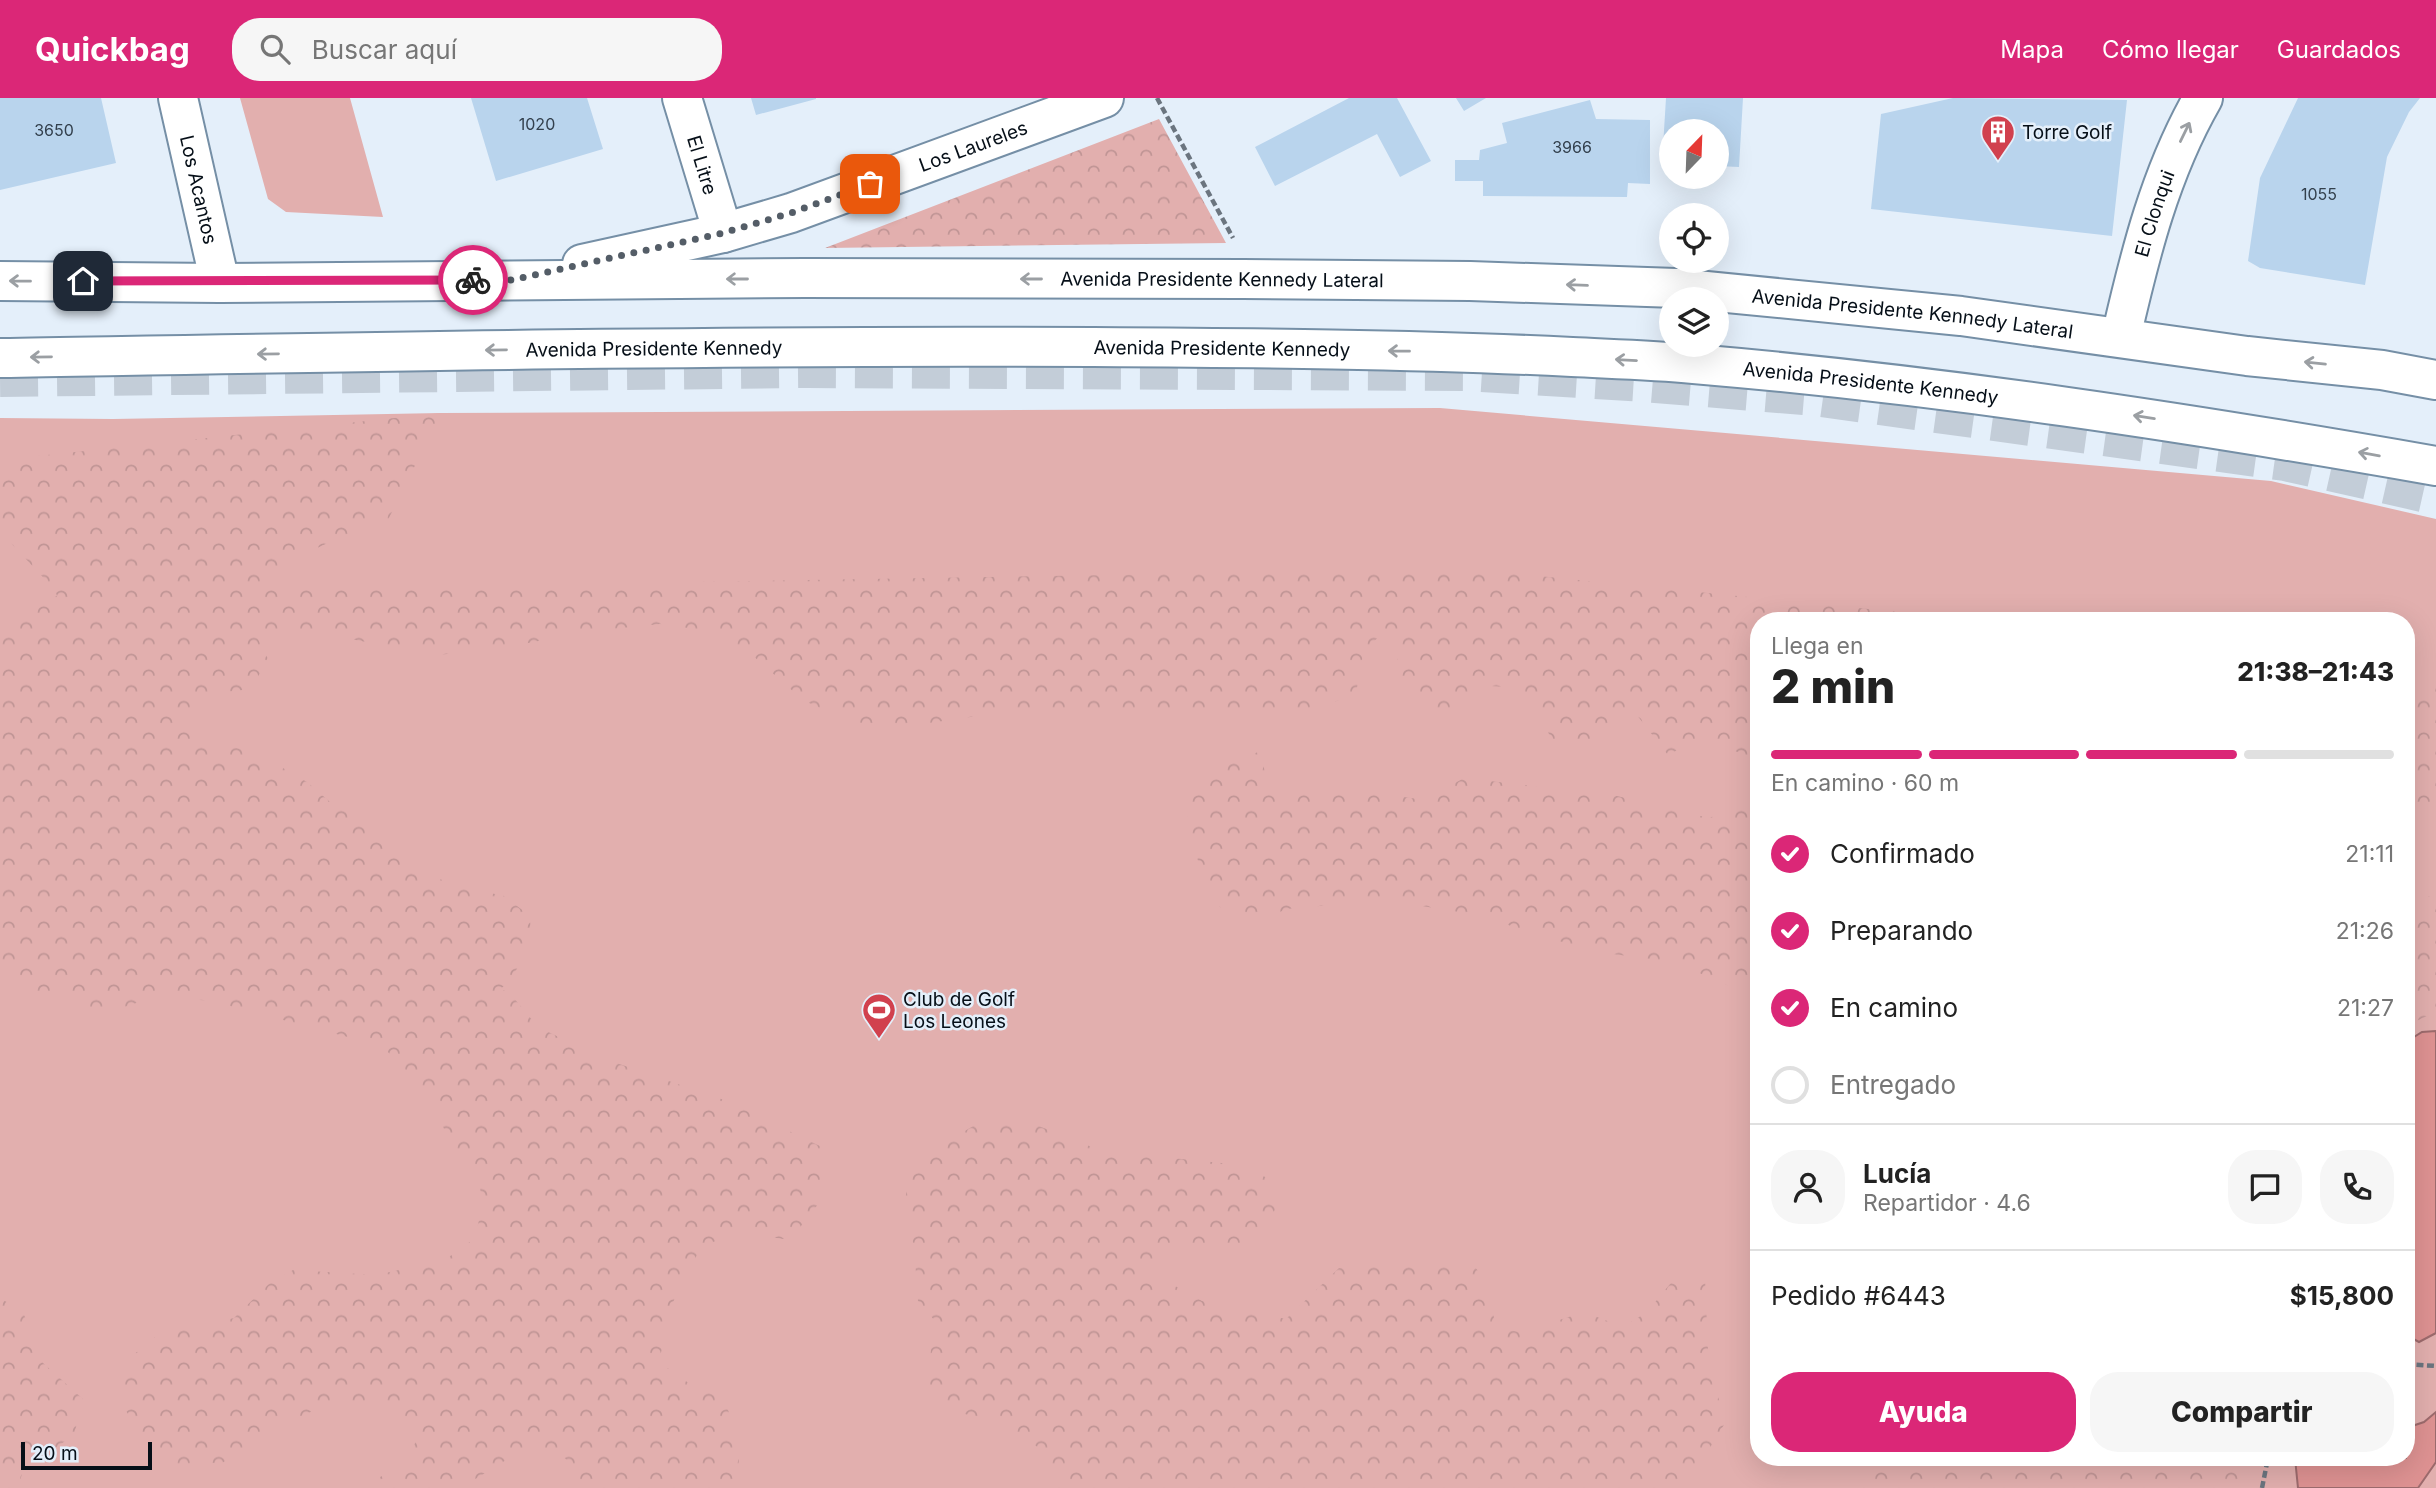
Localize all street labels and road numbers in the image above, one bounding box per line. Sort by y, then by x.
street label: Los Laureles [916,116,1031,177]
street label: Los Acantos [175,133,222,246]
street label: El Litre [682,133,722,197]
street label: El Clonqui [2130,167,2179,259]
street label: Avenida Presidente Kennedy Lateral [1060,267,1384,292]
street label: Avenida Presidente Kennedy Lateral [1751,284,2075,343]
street label: Avenida Presidente Kennedy [525,336,783,361]
street label: Avenida Presidente Kennedy [1093,336,1351,361]
street label: Avenida Presidente Kennedy [1742,357,2000,409]

